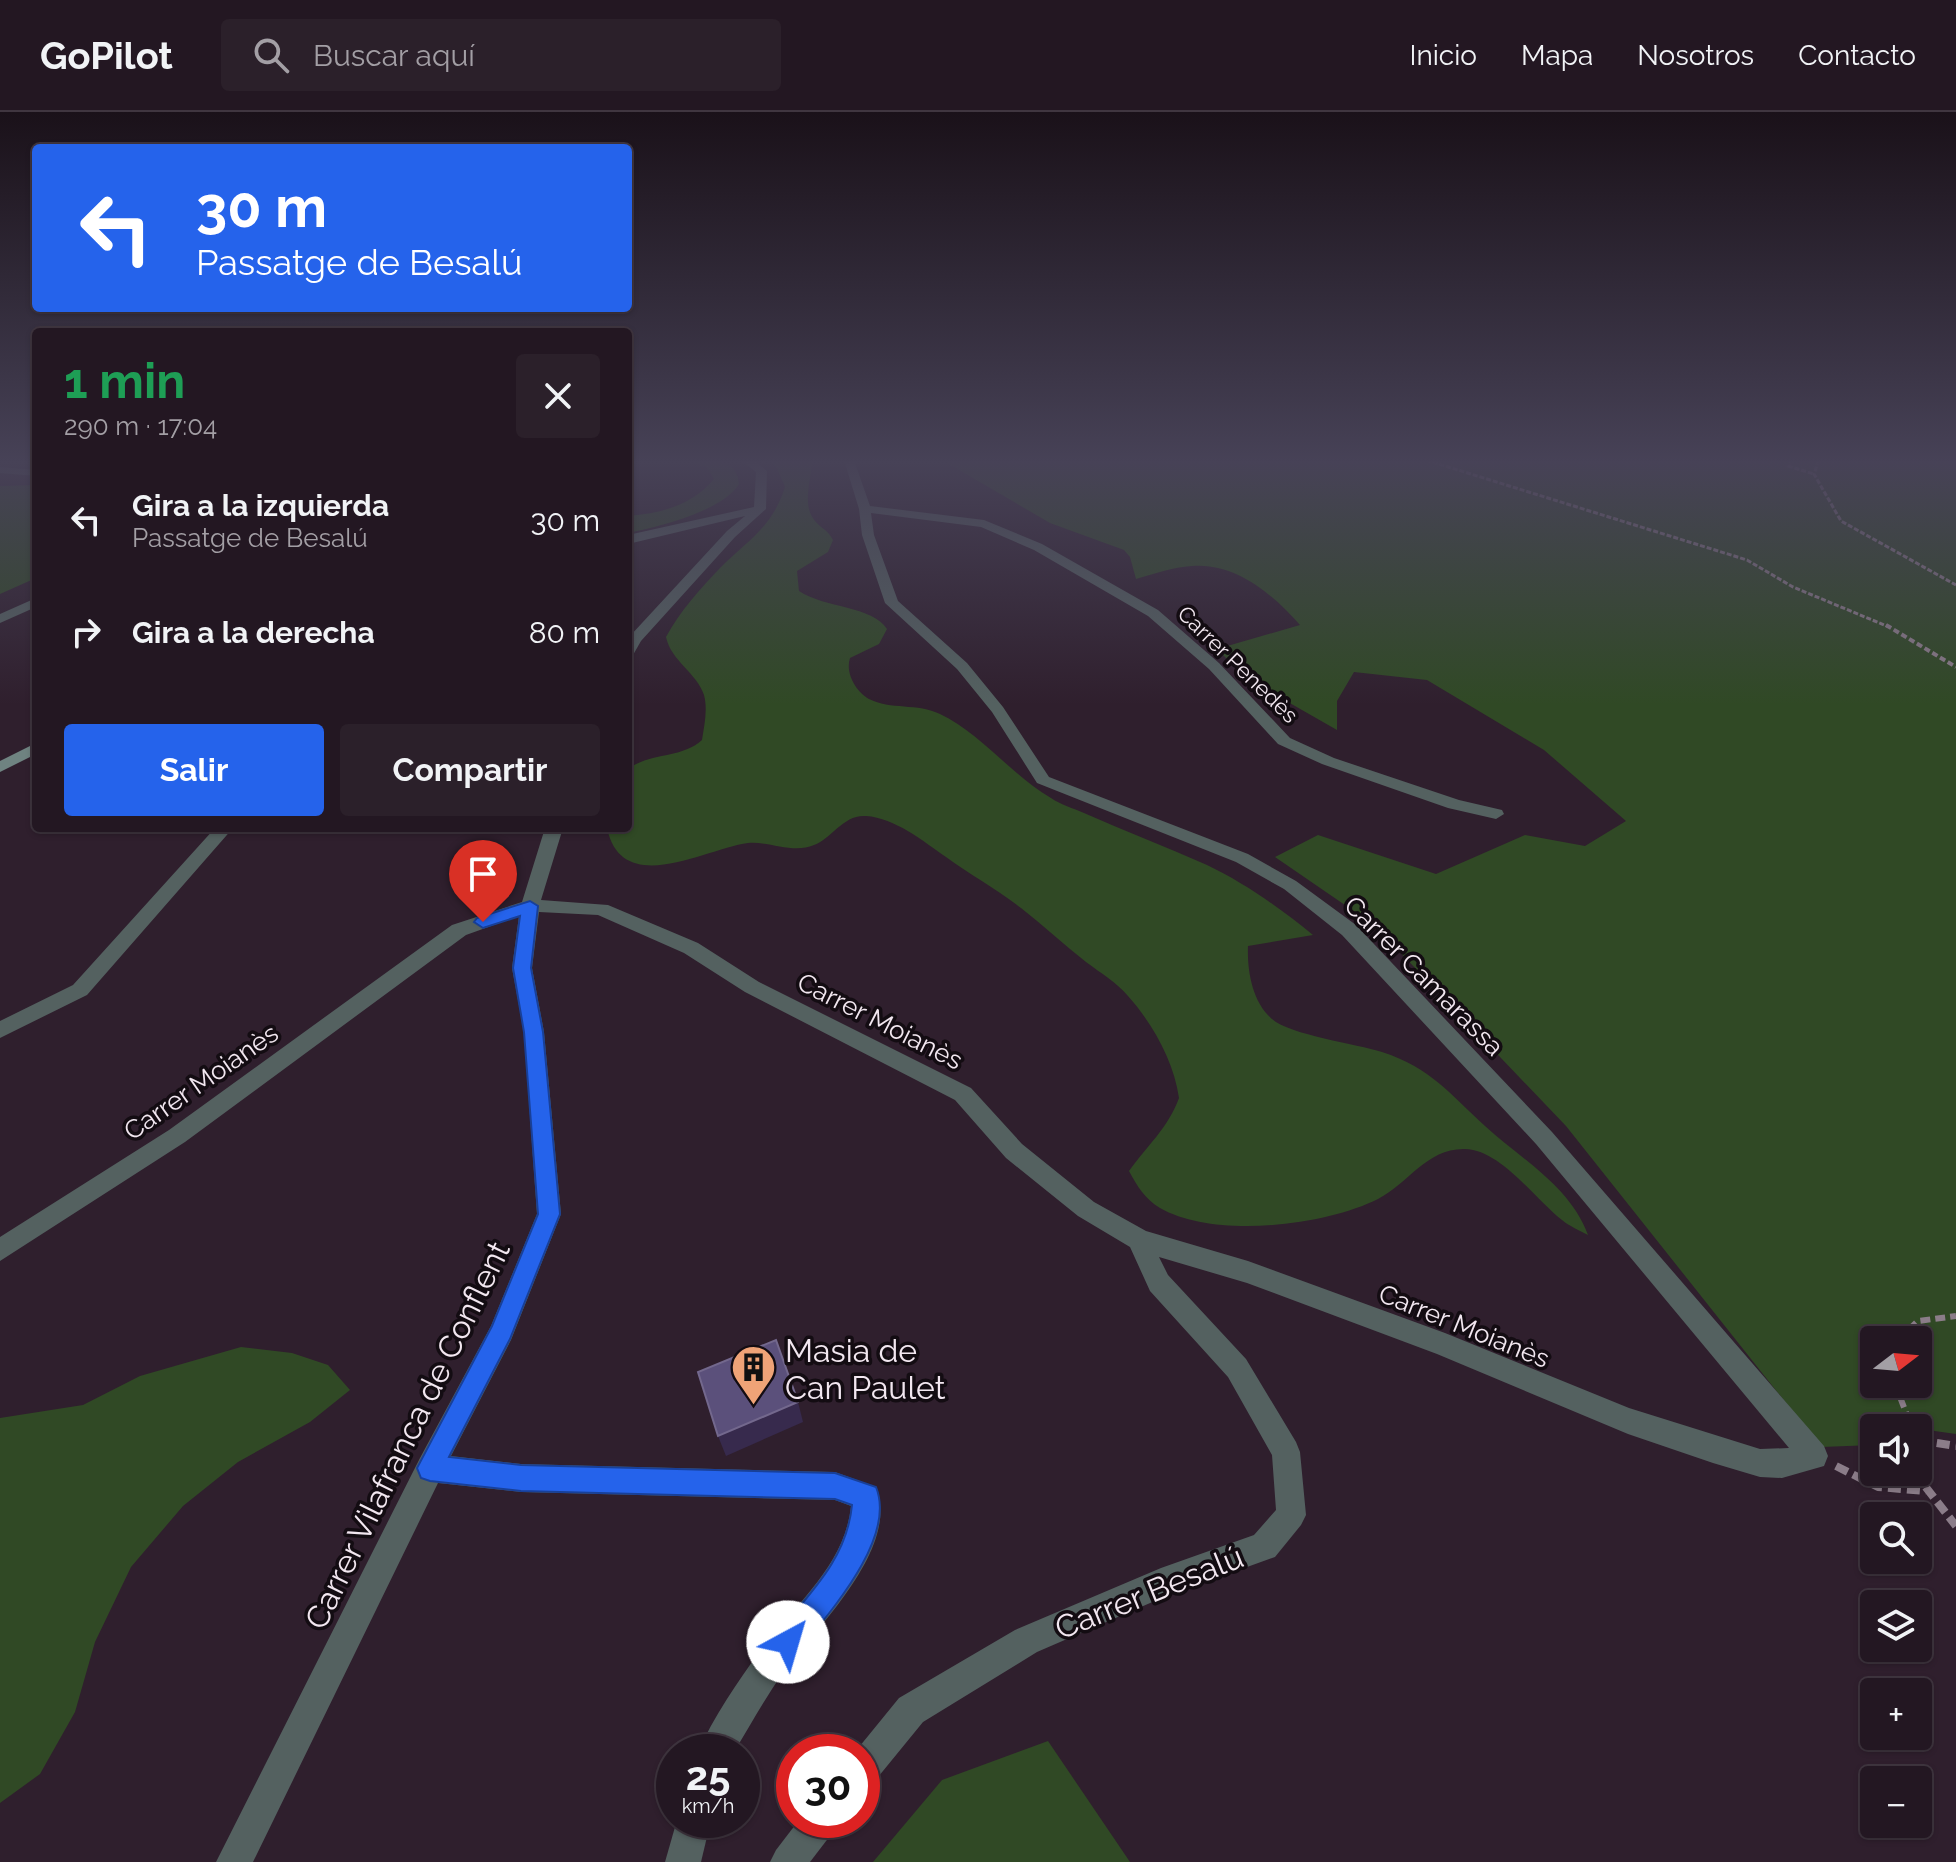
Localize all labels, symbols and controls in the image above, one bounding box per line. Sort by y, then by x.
search box [221,19,781,91]
text: GoPilot [40,33,173,78]
icon: search [249,33,293,77]
text: Buscar aquí [313,38,475,73]
text: Inicio [1409,39,1477,72]
text: Mapa [1521,39,1593,72]
text: Nosotros [1637,39,1754,72]
text: Contacto [1798,39,1916,72]
text: 30 m [196,174,327,240]
icon: left [64,176,168,280]
text: Passatge de Besalú [196,241,522,283]
text: 1 min [64,353,185,409]
button: close [516,354,600,438]
text: 290 m · 17:04 [64,411,217,441]
text: Gira a la izquierda [132,488,389,523]
icon: left [64,498,108,542]
text: 30 m [530,503,600,538]
text: Passatge de Besalú [132,523,368,553]
street label: Carrer Penedès [1172,600,1304,728]
icon: right [64,610,108,654]
text: Gira a la derecha [132,615,375,650]
text: 80 m [529,615,600,650]
button: Salir [64,724,324,816]
button: Compartir [340,724,600,816]
pin [449,840,517,922]
icon: arrive [461,852,505,896]
street label: Carrer Camarassa [1338,890,1510,1062]
street label: Carrer Moianès [792,967,968,1075]
street label: Carrer Moianès [118,1018,284,1146]
street label: Carrer Vilafranca de Conflent [297,1235,517,1635]
street label: Carrer Moianès [1374,1278,1554,1374]
north arrow [1860,1326,1932,1398]
map controls [1860,1326,1932,1838]
place label: Masia de Can Paulet [785,1332,946,1406]
building icon: Masia de Can Paulet [730,1344,778,1407]
button: sound [1860,1414,1932,1486]
button: search [1860,1502,1932,1574]
street label: Carrer Besalú [1050,1537,1248,1647]
button: layers [1860,1590,1932,1662]
position arrow [746,1600,830,1684]
button: + [1860,1678,1932,1750]
speed limit sign: 30 [776,1734,880,1838]
text: 25 [686,1752,730,1799]
button: − [1860,1766,1932,1838]
text: km/h [682,1794,734,1818]

